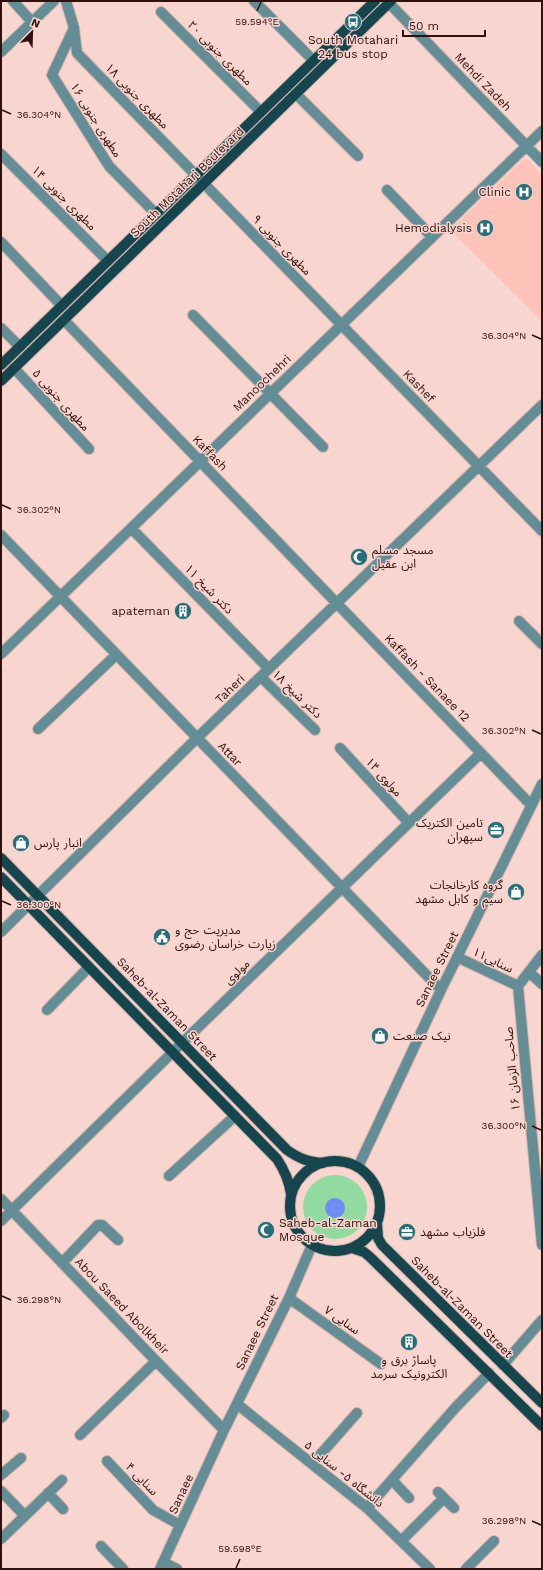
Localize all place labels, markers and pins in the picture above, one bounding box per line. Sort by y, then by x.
bus stop icon: South Motahari 24 bus stop [343,12,363,32]
place label: South Motahari 24 bus stop [308,33,398,61]
hospital icon: Clinic [514,182,534,202]
place label: Clinic [479,185,511,199]
hospital icon: Hemodialysis [475,218,495,238]
place label: Hemodialysis [395,221,472,235]
place label: مسجد مسلم ابن عقیل [372,543,433,571]
mosque icon: مسجد مسلم ابن عقیل [349,547,369,567]
building icon: apateman [173,601,193,621]
place label: apateman [112,604,170,618]
place label: تامین الکتریک سپهران [416,816,483,845]
office icon: تامین الکتریک سپهران [486,820,506,840]
shop icon: انبار پارس [11,833,31,853]
place label: انبار پارس [34,836,82,851]
place label: گروه کارخانجات سیم و کابل مشهد [415,878,504,908]
shop icon: گروه کارخانجات سیم و کابل مشهد [506,882,526,902]
place label: مدیریت حج و زیارت خراسان رضوی [175,923,276,951]
public building icon: مدیریت حج و زیارت خراسان رضوی [152,927,172,947]
shop icon: نیک صنعت [370,1026,390,1046]
place label: نیک صنعت [393,1029,451,1043]
place label: Saheb-al-Zaman Mosque [279,1216,377,1244]
mosque icon: Saheb-al-Zaman Mosque [256,1220,276,1240]
office icon: فلزیاب مشهد [397,1222,417,1242]
place label: فلزیاب مشهد [420,1225,485,1239]
building icon: پاساژ برق و الکترونیک سرمد [399,1332,419,1352]
place label: پاساژ برق و الکترونیک سرمد [371,1353,447,1381]

